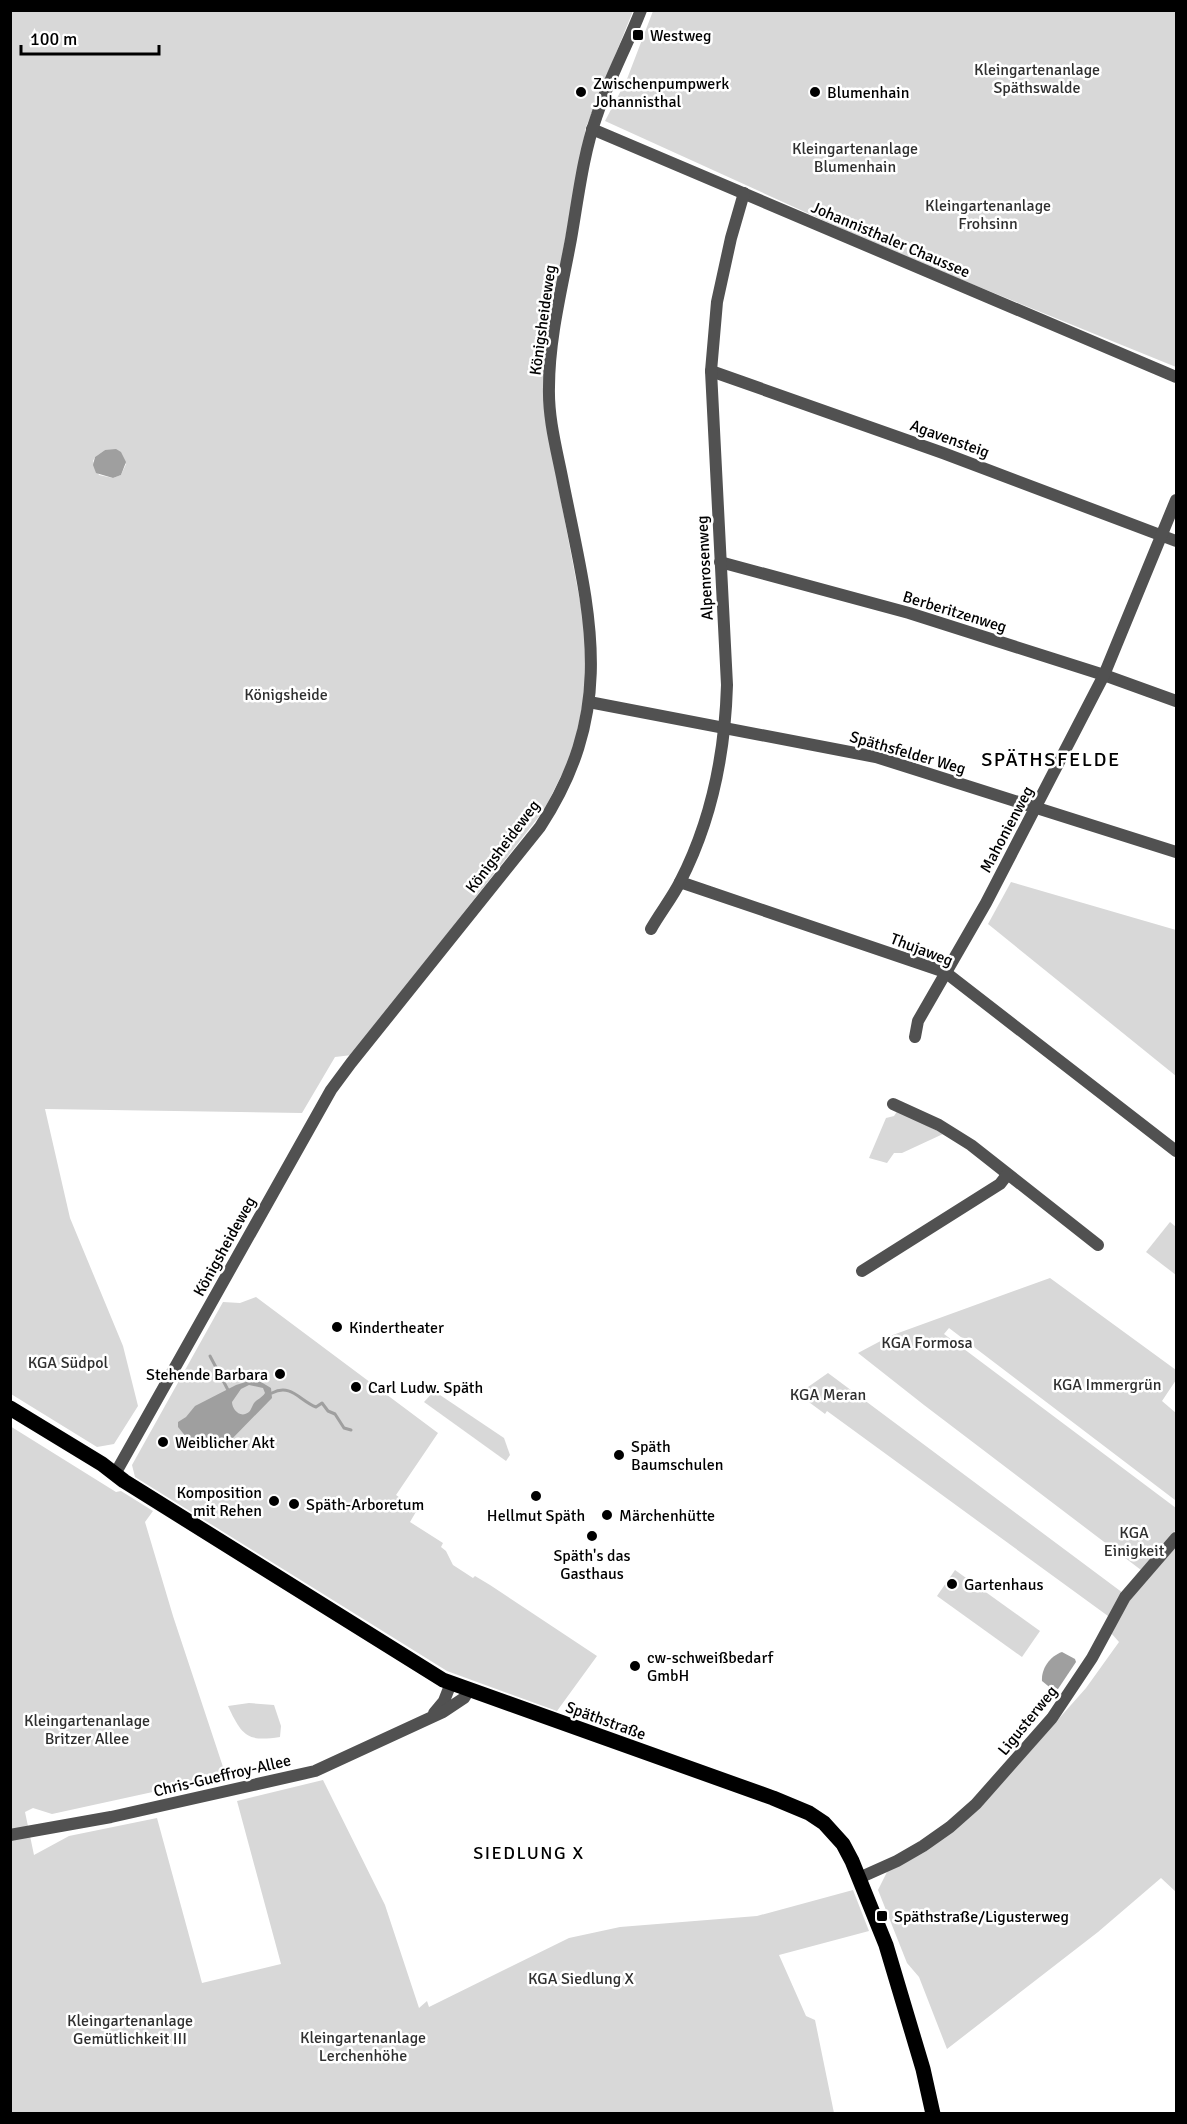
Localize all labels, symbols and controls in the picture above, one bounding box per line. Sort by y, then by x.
scale bar [21,18,159,56]
place label: Westweg [650,26,712,46]
text: 100 m [30,28,77,50]
marker: Westweg [631,28,645,42]
park label: Kleingartenanlage Späthswalde [974,60,1100,98]
place label: Zwischenpumpwerk Johannisthal [593,74,729,112]
place label: Blumenhain [827,83,909,103]
marker: Zwischenpumpwerk Johannisthal [574,85,588,99]
marker: Blumenhain [808,85,822,99]
park label: Kleingartenanlage Blumenhain [792,139,918,177]
park label: Kleingartenanlage Frohsinn [925,196,1051,234]
street label: Johannisthaler Chaussee [808,197,973,282]
street label: Königsheideweg [525,264,561,377]
street label: Agavensteig [907,415,992,463]
street label: Alpenrosenweg [692,515,718,621]
street label: Berberitzenweg [900,587,1009,637]
park label: Königsheide [244,685,328,705]
street label: Späthsfelder Weg [847,727,968,779]
district label: SPÄTHSFELDE [981,747,1121,772]
street label: Mahonienweg [976,783,1038,876]
street label: Königsheideweg [461,796,544,897]
street label: Thujaweg [887,929,956,971]
street label: Königsheideweg [189,1193,261,1300]
place label: Kindertheater [349,1318,444,1338]
marker: Kindertheater [330,1320,344,1334]
park label: KGA Formosa [881,1333,973,1353]
park label: KGA Südpol [28,1353,109,1373]
place label: Stehende Barbara [146,1365,268,1385]
marker: Stehende Barbara [273,1367,287,1381]
park label: KGA Immergrün [1053,1375,1161,1395]
place label: Carl Ludw. Späth [368,1378,483,1398]
marker: Carl Ludw. Späth [349,1380,363,1394]
park label: KGA Meran [790,1385,866,1405]
place label: Weiblicher Akt [175,1433,275,1453]
marker: Weiblicher Akt [156,1435,170,1449]
place label: Späth Baumschulen [631,1437,724,1475]
marker: Späth Baumschulen [612,1448,626,1462]
place label: Komposition mit Rehen [176,1483,262,1521]
marker: Hellmut Späth [529,1489,543,1503]
marker: Komposition mit Rehen [267,1494,281,1508]
place label: Späth-Arboretum [306,1495,424,1515]
marker: Späth-Arboretum [287,1497,301,1511]
place label: Hellmut Späth [487,1506,585,1526]
place label: Märchenhütte [619,1506,715,1526]
marker: Märchenhütte [600,1508,614,1522]
park label: KGA Einigkeit [1104,1523,1165,1561]
marker: Späth's das Gasthaus [585,1529,599,1543]
place label: Späth's das Gasthaus [553,1546,631,1584]
place label: Gartenhaus [964,1575,1043,1595]
marker: Gartenhaus [945,1577,959,1591]
place label: cw-schweißbedarf GmbH [647,1648,774,1686]
marker: cw-schweißbedarf GmbH [628,1659,642,1673]
street label: Ligusterweg [994,1682,1062,1760]
street label: Späthstraße [563,1697,649,1745]
park label: Kleingartenanlage Britzer Allee [24,1711,150,1749]
street label: Chris-Gueffroy-Allee [152,1750,293,1802]
district label: SIEDLUNG X [473,1842,585,1864]
place label: Späthstraße/Ligusterweg [894,1907,1069,1927]
marker: Späthstraße/Ligusterweg [875,1909,889,1923]
park label: KGA Siedlung X [528,1969,635,1989]
park label: Kleingartenanlage Gemütlichkeit III [67,2011,193,2049]
park label: Kleingartenanlage Lerchenhöhe [300,2028,426,2066]

